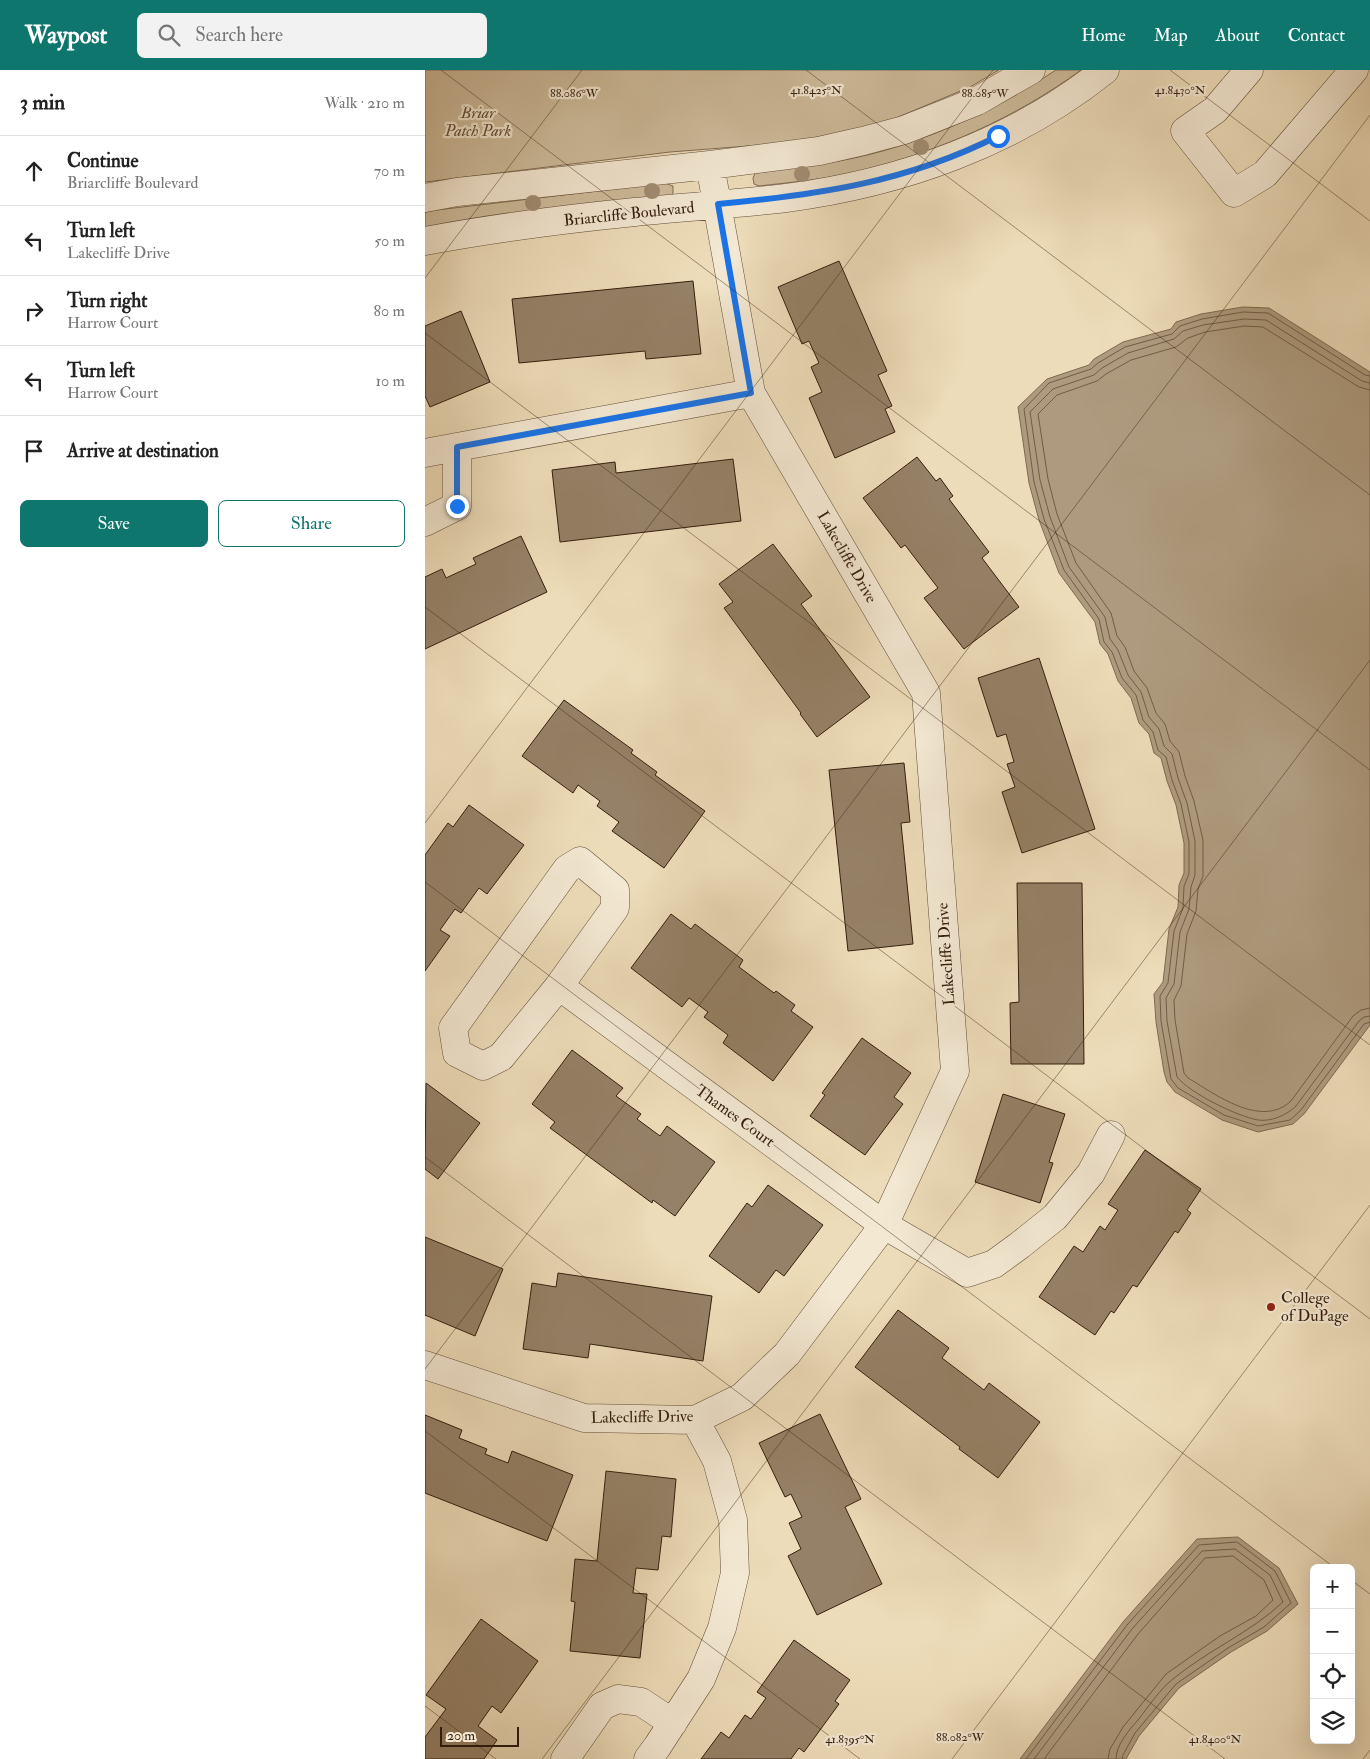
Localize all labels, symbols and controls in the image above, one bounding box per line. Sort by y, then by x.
search box [137,13,487,58]
text: Waypost [25,20,107,51]
icon: search [155,21,183,49]
text: Search here [195,23,283,47]
text: Home [1081,24,1126,47]
text: Map [1154,24,1188,47]
text: About [1216,24,1260,47]
text: Contact [1288,24,1345,47]
text: 41.8425°N [790,83,842,98]
text: 41.8430°N [1155,83,1206,98]
text: 88.086°W [550,86,599,101]
text: 88.085°W [961,86,1009,101]
text: 3 min [20,89,65,116]
text: Walk · 210 m [324,93,405,113]
park label: Briar Patch Park [444,103,512,141]
route start [987,125,1010,148]
text: Continue [67,149,138,173]
icon: ahead [20,157,48,185]
text: 70 m [374,161,405,181]
text: Briarcliffe Boulevard [67,173,198,193]
street label: Briarcliffe Boulevard [563,197,696,231]
text: Turn left [67,219,135,243]
icon: left [20,227,48,255]
text: 50 m [374,231,405,251]
text: Lakecliffe Drive [67,243,170,263]
text: Turn right [67,289,147,313]
icon: right [20,297,48,325]
text: 80 m [374,301,405,321]
text: Harrow Court [67,313,158,333]
text: Turn left [67,359,135,383]
icon: left [20,367,48,395]
text: 10 m [375,371,405,391]
text: Harrow Court [67,383,158,403]
icon: arrive [20,437,48,465]
text: Arrive at destination [67,439,219,463]
route end [446,495,469,518]
button: Save [20,500,208,547]
button: Share [218,500,405,547]
street label: Lakecliffe Drive [813,507,882,607]
street label: Lakecliffe Drive [932,902,960,1006]
street label: Thames Court [691,1080,779,1152]
place label: College of DuPage [1281,1288,1349,1326]
marker: College of DuPage [1265,1301,1277,1313]
street label: Lakecliffe Drive [590,1406,694,1428]
map controls [1310,1564,1355,1744]
button: + [1310,1564,1355,1609]
button: − [1310,1609,1355,1654]
button: locate [1310,1654,1355,1699]
button: layers [1310,1699,1355,1744]
scale bar [440,1724,519,1747]
text: 20 m [447,1727,475,1744]
text: 88.082°W [936,1730,985,1745]
text: 41.8395°N [825,1732,875,1747]
text: 41.8400°N [1189,1732,1241,1747]

